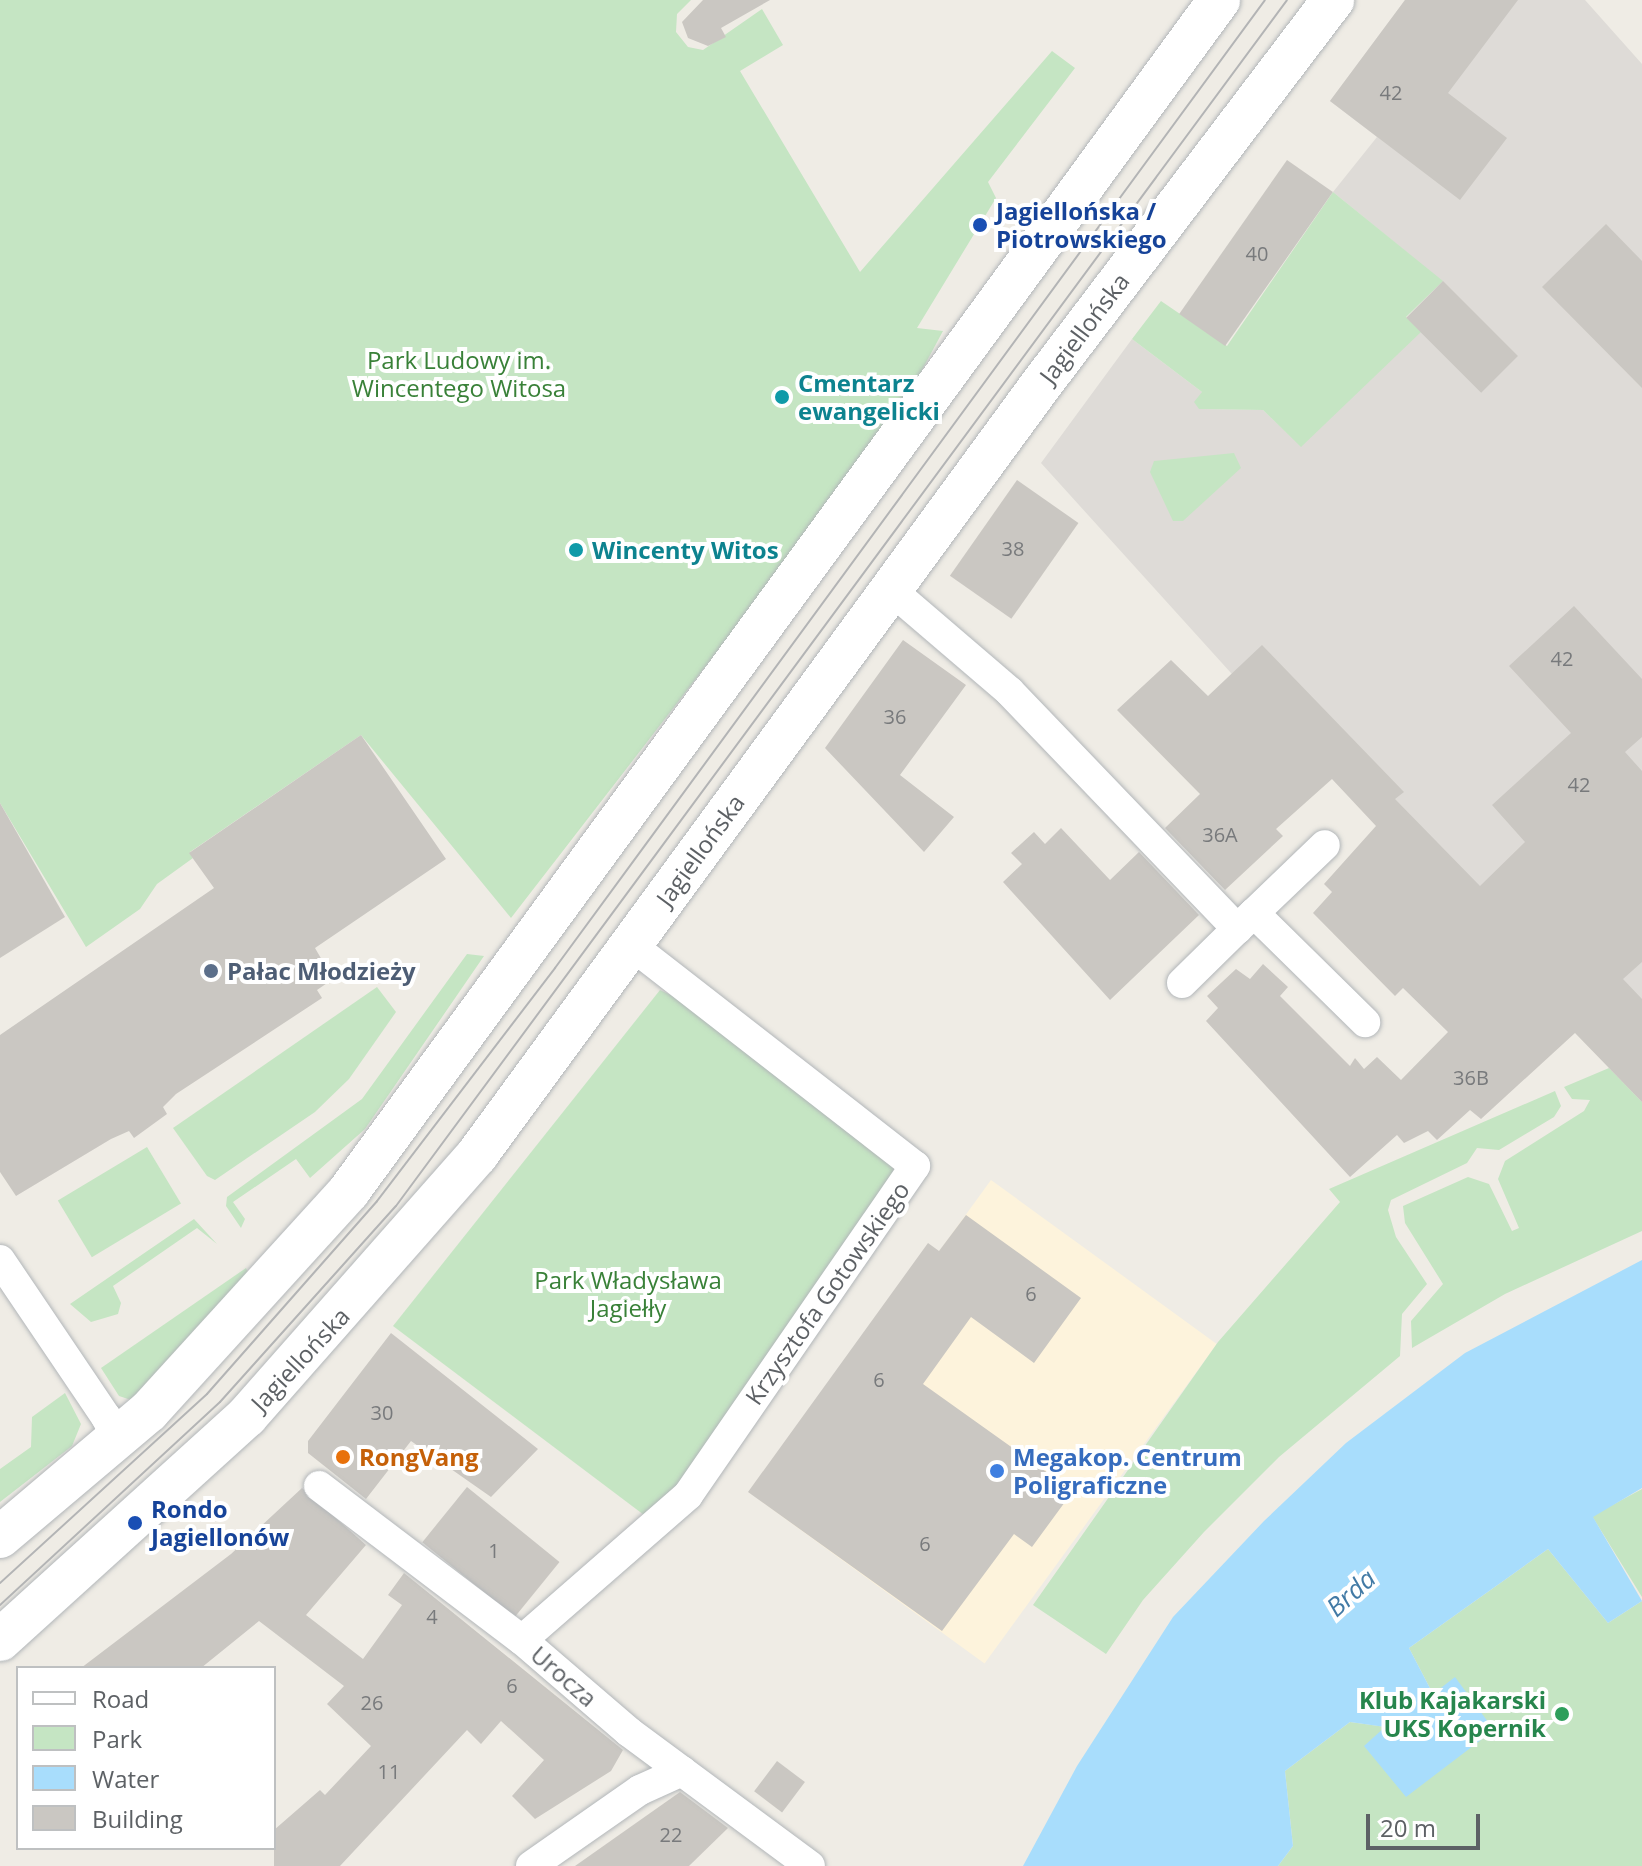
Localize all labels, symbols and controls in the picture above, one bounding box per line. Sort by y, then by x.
house number: 42 [1380,80,1402,104]
place label: Jagiellońska / Piotrowskiego [996,197,1167,253]
marker: Jagiellońska / Piotrowskiego [971,216,989,234]
house number: 40 [1246,241,1268,265]
street label: Jagiellońska [1033,267,1135,389]
park label: Park Ludowy im. Wincentego Witosa [352,346,566,402]
place label: Cmentarz ewangelicki [798,369,940,425]
marker: Cmentarz ewangelicki [773,388,791,406]
place label: Wincenty Witos [592,536,779,564]
house number: 38 [1002,536,1024,560]
marker: Wincenty Witos [567,541,585,559]
house number: 42 [1551,646,1573,670]
house number: 36 [884,704,906,728]
house number: 42 [1568,772,1590,796]
street label: Jagiellońska [650,789,750,911]
house number: 36A [1202,822,1238,846]
place label: Pałac Młodzieży [227,957,416,985]
marker: Pałac Młodzieży [202,962,220,980]
house number: 36B [1453,1065,1489,1089]
street label: Krzysztofa Gotowskiego [739,1176,915,1410]
park label: Park Władysława Jagiełły [534,1266,722,1322]
house number: 6 [1025,1281,1037,1305]
street label: Jagiellońska [245,1301,355,1417]
house number: 6 [873,1367,885,1391]
house number: 30 [371,1400,393,1424]
place label: RongVang [359,1443,478,1471]
place label: Megakop. Centrum Poligraficzne [1013,1443,1242,1499]
marker: RongVang [334,1448,352,1466]
marker: Megakop. Centrum Poligraficzne [988,1462,1006,1480]
place label: Rondo Jagiellonów [151,1495,289,1551]
marker: Rondo Jagiellonów [126,1514,144,1532]
house number: 6 [919,1531,931,1555]
house number: 1 [488,1538,500,1562]
water label: Brda [1320,1563,1382,1623]
house number: 4 [426,1604,438,1628]
street label: Urocza [525,1640,603,1712]
legend [16,1666,276,1850]
house number: 6 [506,1673,518,1697]
text: Road [92,1682,149,1715]
place label: Klub Kajakarski UKS Kopernik [1359,1686,1546,1742]
house number: 26 [361,1690,383,1714]
marker: Klub Kajakarski UKS Kopernik [1553,1705,1571,1723]
text: Park [92,1722,142,1755]
house number: 11 [378,1759,400,1783]
text: Water [92,1762,159,1795]
scale bar [1370,1798,1484,1848]
text: Building [92,1802,183,1835]
text: 20 m [1380,1811,1436,1844]
house number: 22 [660,1822,682,1846]

